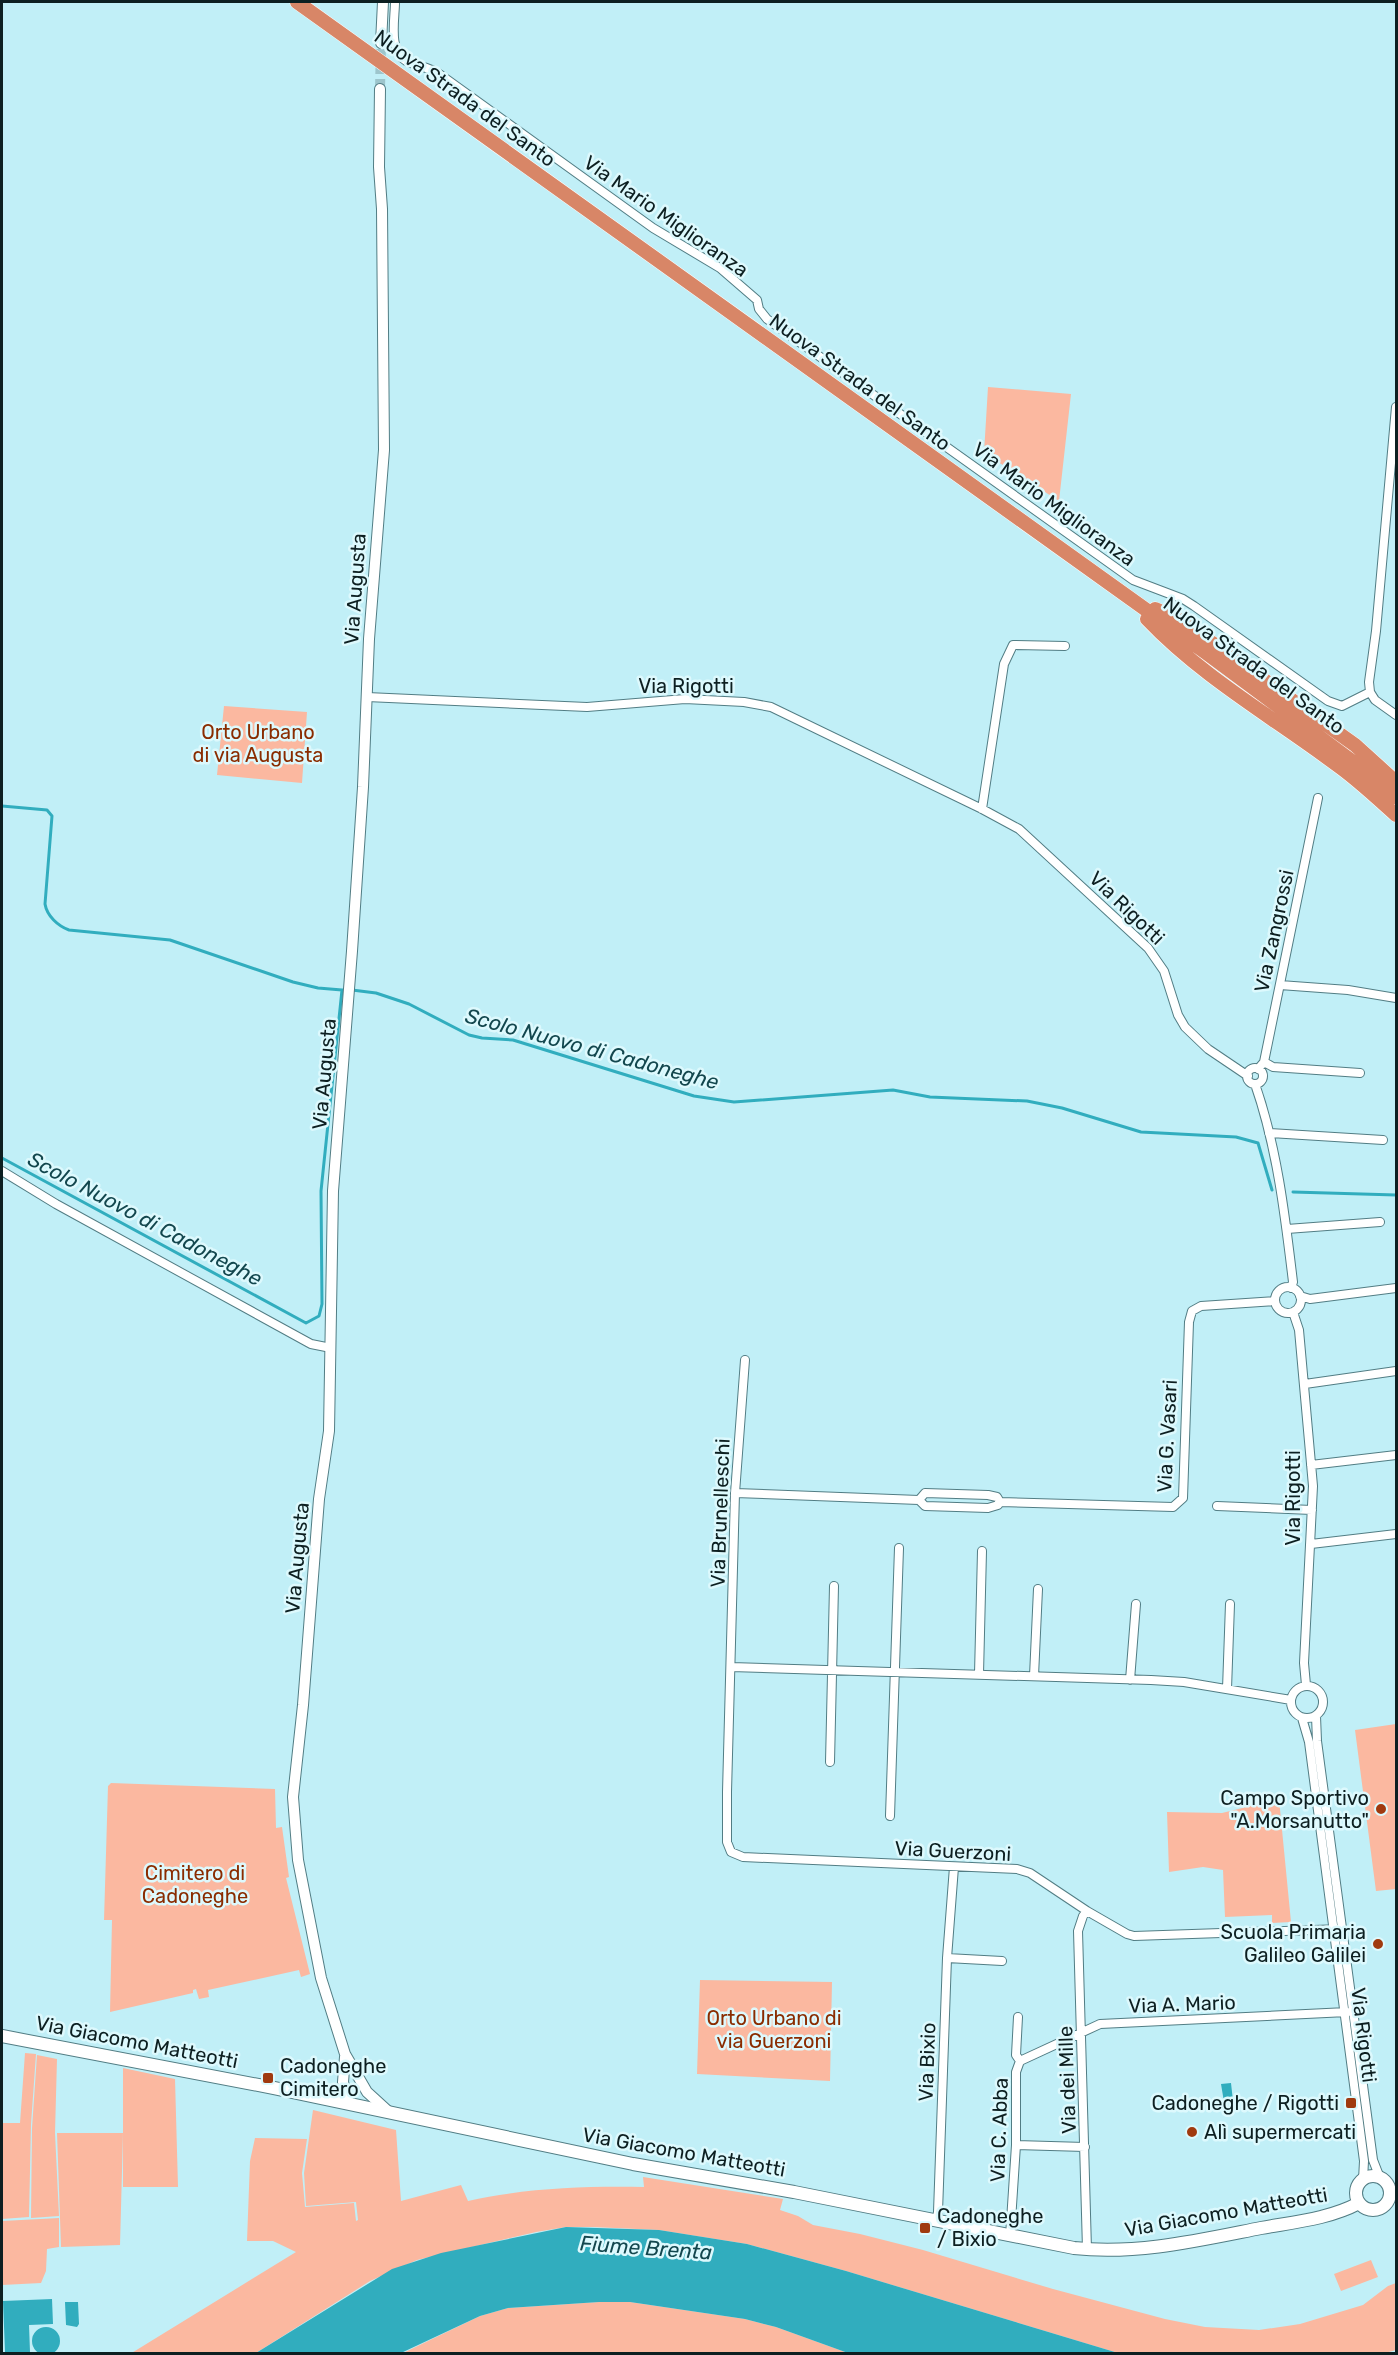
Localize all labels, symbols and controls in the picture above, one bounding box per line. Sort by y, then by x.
street label: Nuova Strada del Santo [370,24,560,172]
street label: Via Mario Miglioranza [579,150,753,282]
street label: Nuova Strada del Santo [765,308,955,456]
street label: Via Mario Miglioranza [968,437,1140,571]
street label: Via Augusta [339,532,371,646]
street label: Nuova Strada del Santo [1159,591,1349,739]
street label: Via Rigotti [638,674,734,698]
park label: Orto Urbano di via Augusta [193,720,323,767]
street label: Via Rigotti [1084,866,1170,950]
street label: Via Zangrossi [1249,867,1299,995]
water label: Scolo Nuovo di Cadoneghe [463,1003,722,1094]
street label: Via Augusta [307,1017,341,1131]
water label: Scolo Nuovo di Cadoneghe [24,1146,267,1291]
street label: Via G. Vasari [1152,1379,1182,1493]
street label: Via Brunelleschi [705,1438,735,1588]
street label: Via Rigotti [1281,1450,1305,1546]
street label: Via Augusta [280,1501,314,1615]
place label: Campo Sportivo "A.Morsanutto" [1220,1786,1369,1833]
marker: Campo Sportivo "A.Morsanutto" [1374,1802,1388,1816]
street label: Via Guerzoni [894,1836,1012,1866]
park label: Cimitero di Cadoneghe [142,1861,248,1908]
place label: Scuola Primaria Galileo Galilei [1221,1920,1366,1967]
marker: Scuola Primaria Galileo Galilei [1371,1937,1385,1951]
street label: Via Rigotti [1346,1986,1382,2084]
street label: Via A. Mario [1128,1990,1236,2018]
park label: Orto Urbano di via Guerzoni [706,2006,842,2053]
street label: Via Giacomo Matteotti [34,2011,240,2073]
street label: Via Bixio [914,2022,940,2102]
street label: Via dei Mille [1053,2025,1081,2135]
place label: Cadoneghe Cimitero [280,2054,386,2101]
marker: Cadoneghe Cimitero [261,2071,275,2085]
street label: Via C. Abba [985,2077,1013,2183]
place label: Cadoneghe / Rigotti [1151,2091,1339,2115]
marker: Cadoneghe / Rigotti [1344,2096,1358,2110]
place label: Alì supermercati [1204,2120,1356,2144]
street label: Via Giacomo Matteotti [581,2122,787,2182]
marker: Alì supermercati [1185,2125,1199,2139]
street label: Via Giacomo Matteotti [1123,2182,1329,2242]
place label: Cadoneghe / Bixio [937,2204,1043,2251]
marker: Cadoneghe / Bixio [918,2221,932,2235]
water label: Fiume Brenta [579,2230,713,2265]

